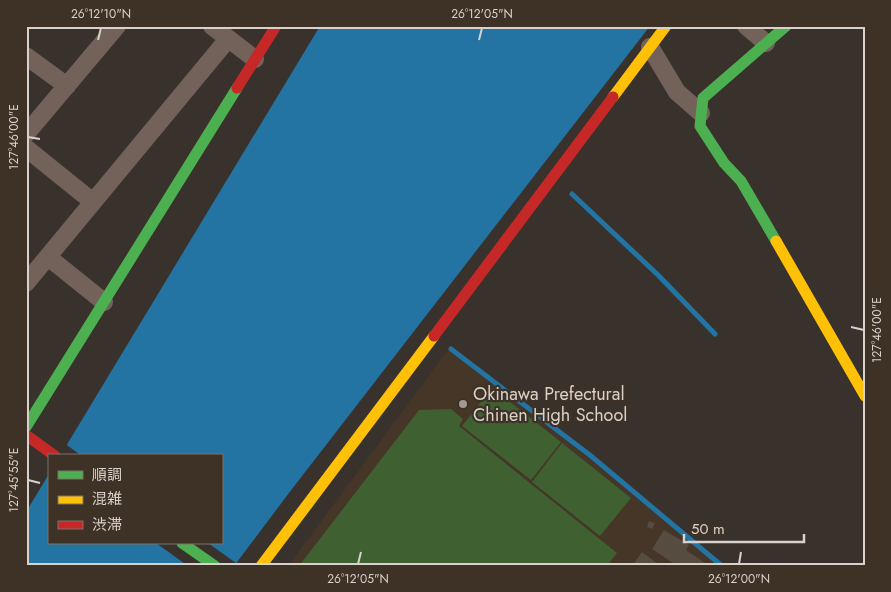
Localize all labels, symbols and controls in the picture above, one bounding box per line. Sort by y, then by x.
text: 26°12'10"N [71,5,131,23]
text: 26°12'05"N [451,5,513,23]
text: 127°46'00"E [5,104,23,170]
text: 127°46'00"E [868,297,886,363]
place label: Okinawa Prefectural Chinen High School [473,381,627,428]
marker: Okinawa Prefectural Chinen High School [457,398,469,410]
text: 127°45'55"E [5,448,23,512]
legend [48,454,222,544]
text: 順調 [92,464,122,486]
text: 混雑 [92,488,122,510]
scale bar [684,512,804,544]
text: 渋滞 [92,514,122,536]
text: 50 m [691,518,725,540]
text: 26°12'05"N [327,570,389,588]
text: 26°12'00"N [708,570,770,588]

